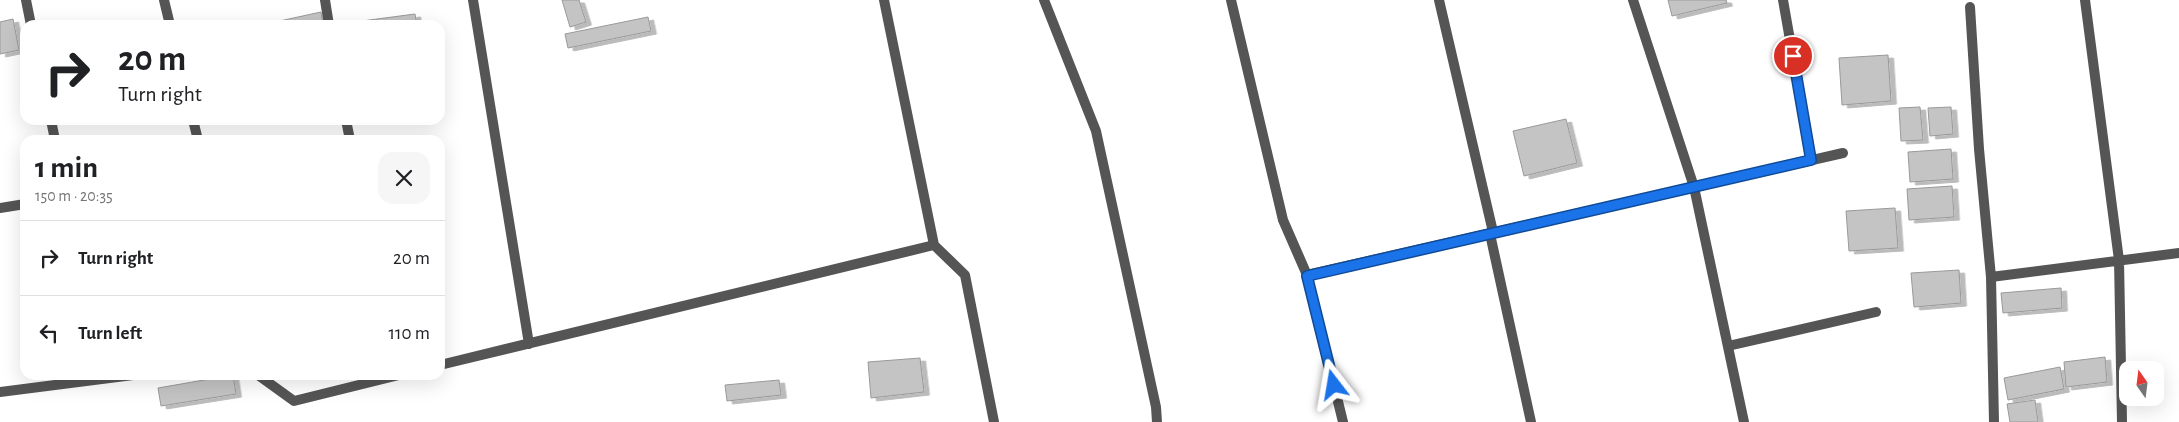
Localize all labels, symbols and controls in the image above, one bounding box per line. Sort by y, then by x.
pin [1772,35,1814,77]
icon: right [35,40,100,105]
text: 20 m [118,42,186,77]
icon: arrive [1779,42,1807,70]
text: Turn right [118,83,202,105]
button: close [378,152,430,204]
text: 1 min [35,153,98,183]
text: 150 m · 20:35 [35,188,113,204]
icon: right [35,244,63,272]
text: Turn right [78,249,153,268]
text: 20 m [393,249,430,268]
icon: left [35,319,63,347]
text: Turn left [78,324,142,343]
text: 110 m [389,324,430,343]
position arrow [1307,358,1359,410]
north arrow [2119,361,2164,406]
map controls [2119,361,2164,406]

